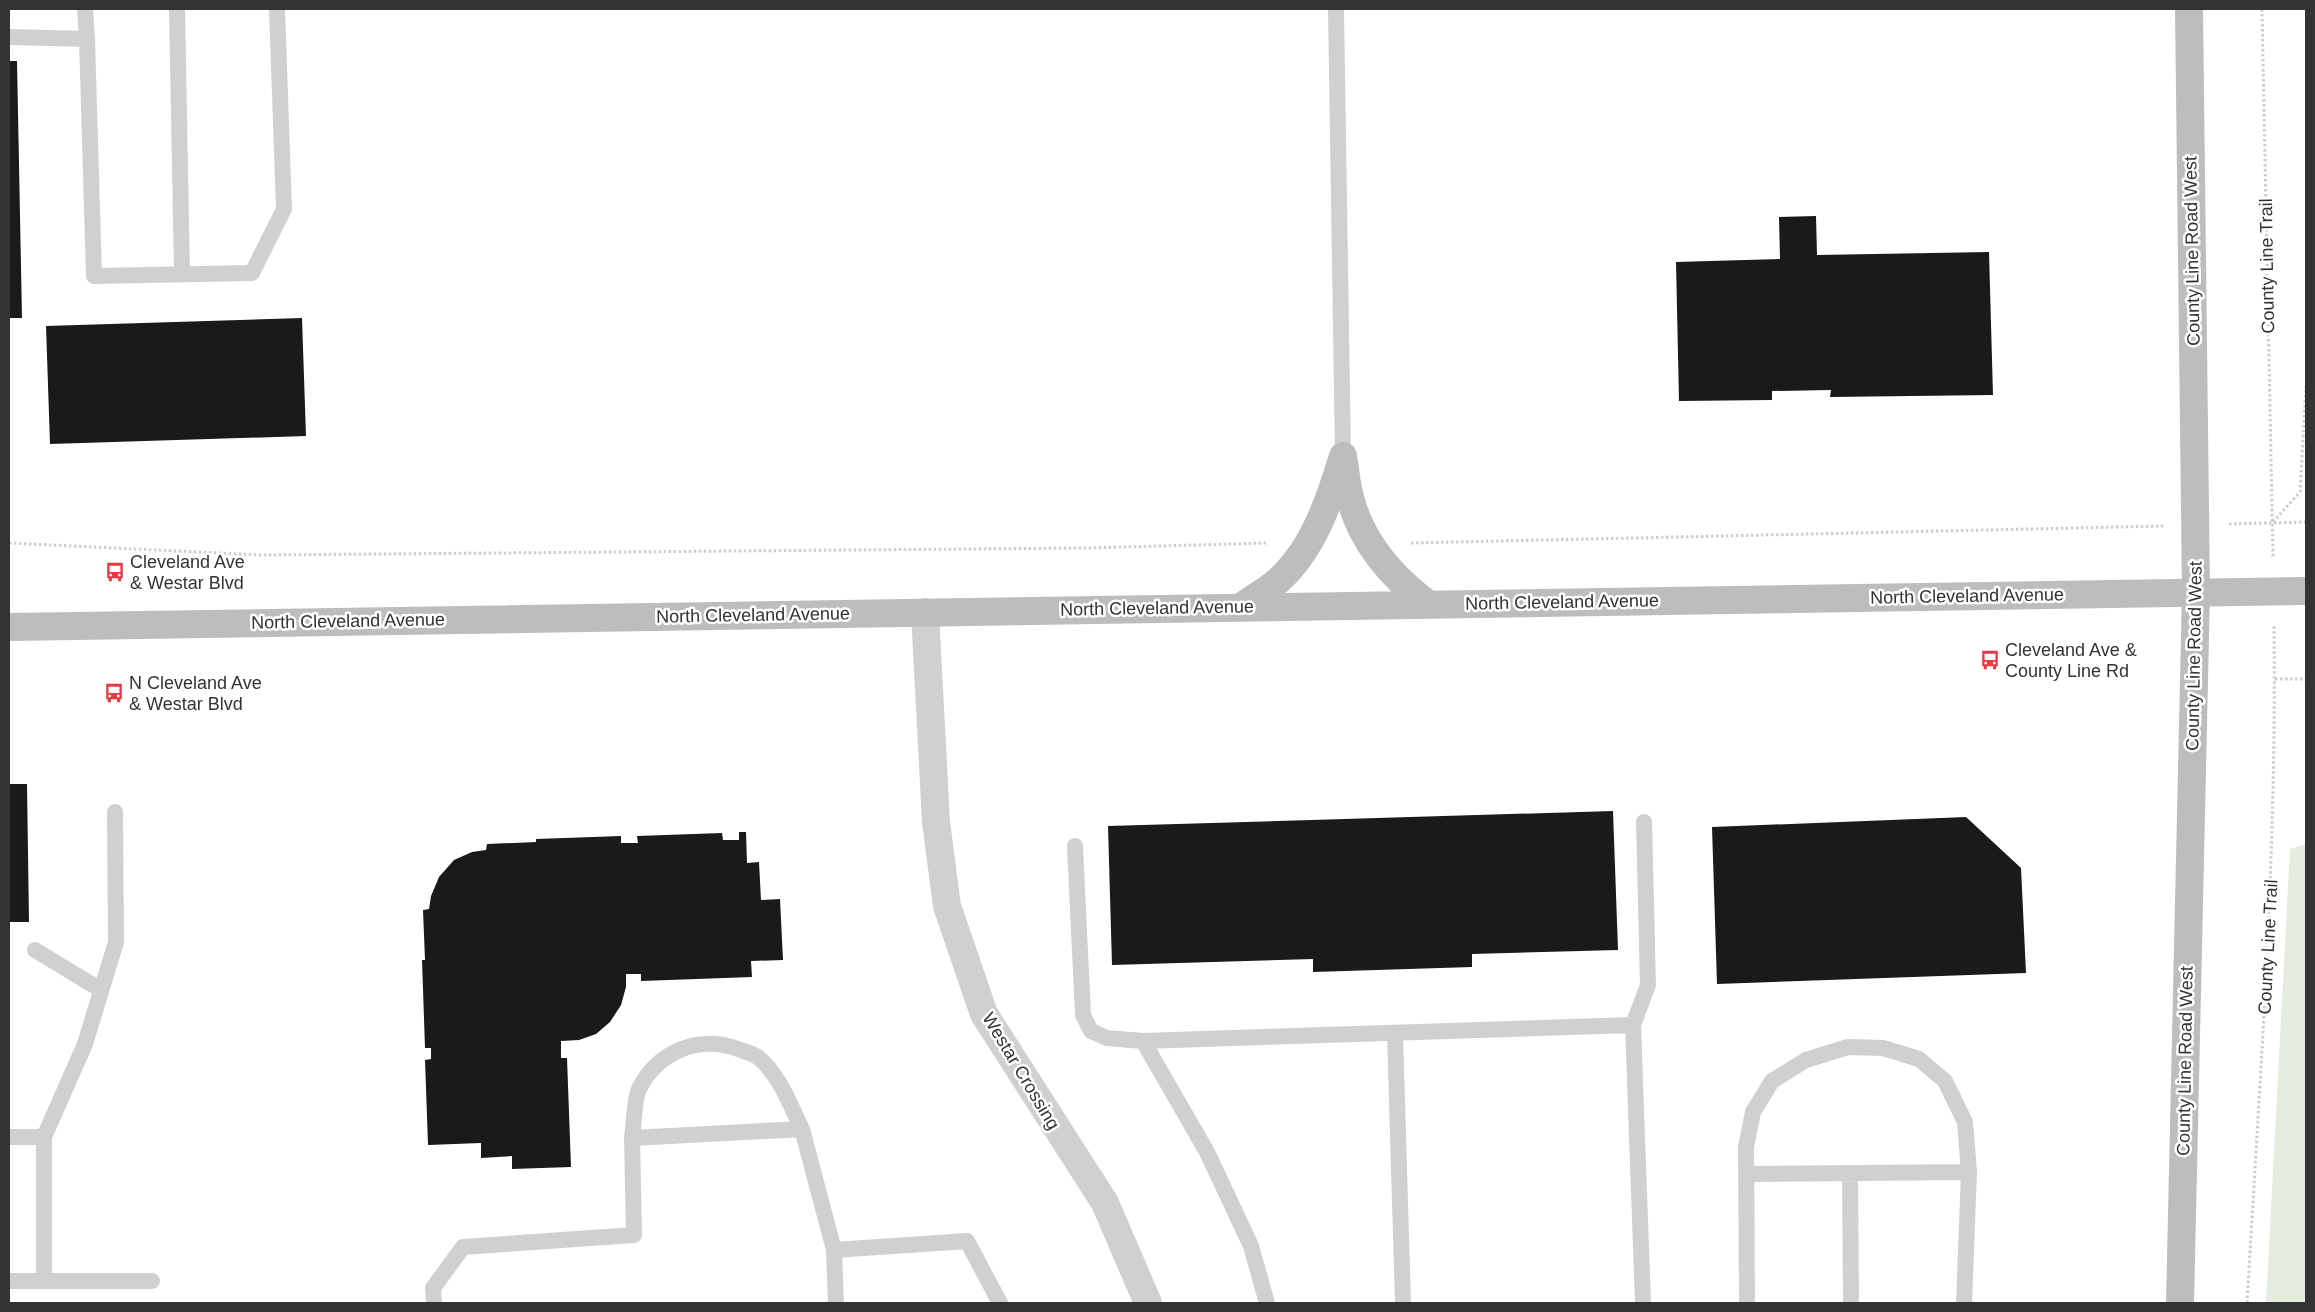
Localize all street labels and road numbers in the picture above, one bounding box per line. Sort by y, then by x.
street label: County Line Road West [2180,156,2204,346]
street label: County Line Trail [2256,198,2278,334]
street label: County Line Road West [2182,561,2206,751]
street label: North Cleveland Avenue [1870,584,2064,608]
street label: North Cleveland Avenue [1465,590,1659,614]
street label: North Cleveland Avenue [1060,596,1254,620]
street label: North Cleveland Avenue [656,603,850,627]
street label: North Cleveland Avenue [251,609,445,633]
street label: County Line Trail [2254,879,2282,1015]
street label: County Line Road West [2173,966,2197,1156]
street label: Westar Crossing [978,1009,1064,1133]

